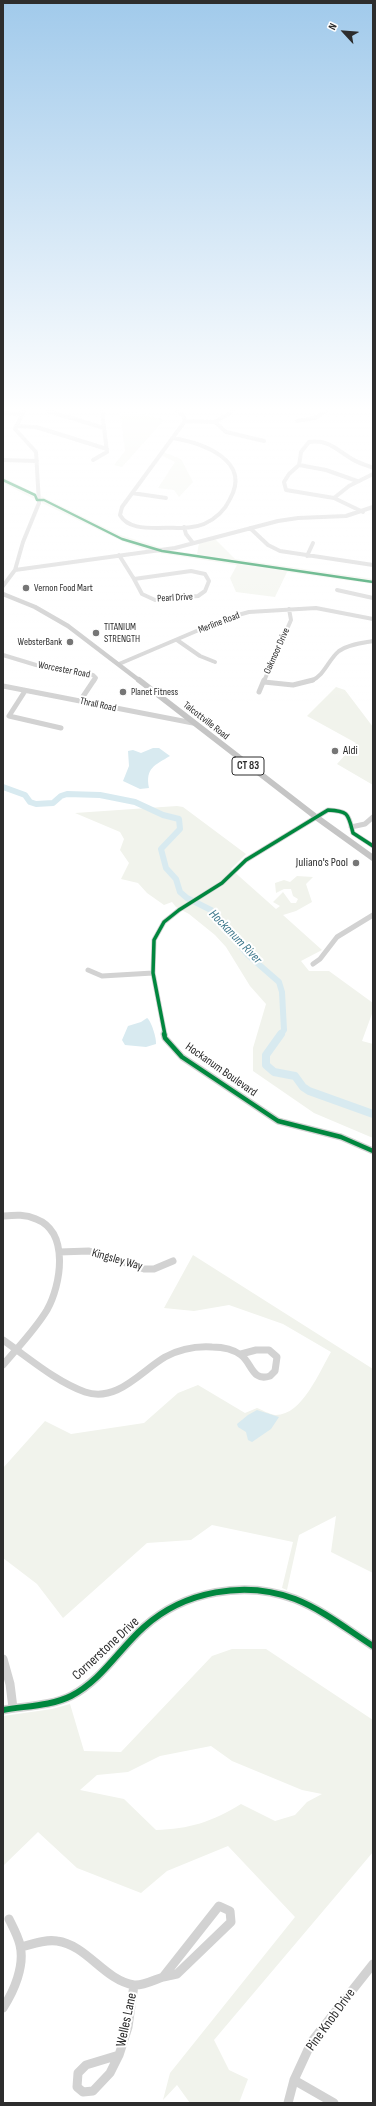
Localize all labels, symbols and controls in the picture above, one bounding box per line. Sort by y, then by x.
north arrow [324,12,364,52]
text: N [326,21,340,32]
place label: Vernon Food Mart [34,582,93,594]
marker: Vernon Food Mart [21,583,31,593]
street label: Pearl Drive [157,591,193,605]
street label: Merline Road [197,610,241,636]
place label: TITANIUM STRENGTH [104,621,140,644]
street label: Oakmoor Drive [262,626,292,676]
marker: TITANIUM STRENGTH [91,628,101,638]
place label: WebsterBank [18,636,62,648]
marker: WebsterBank [65,637,75,647]
street label: Worcester Road [37,659,91,681]
place label: Planet Fitness [131,686,178,698]
marker: Planet Fitness [118,687,128,697]
street label: Thrall Road [79,695,117,715]
street label: Talcottville Road [181,699,231,743]
place label: Aldi [343,744,358,758]
marker: Aldi [330,746,340,756]
road number: CT 83 [232,757,264,775]
place label: Juliano's Pool [296,856,348,870]
marker: Juliano's Pool [351,858,361,868]
water label: Hockanum River [205,907,265,967]
street label: Hockanum Boulevard [182,1040,260,1100]
street label: Kingsley Way [90,1246,144,1274]
street label: Cornerstone Drive [69,1614,143,1684]
street label: Pine Knob Drive [303,1986,359,2054]
street label: Welles Lane [113,1991,141,2049]

